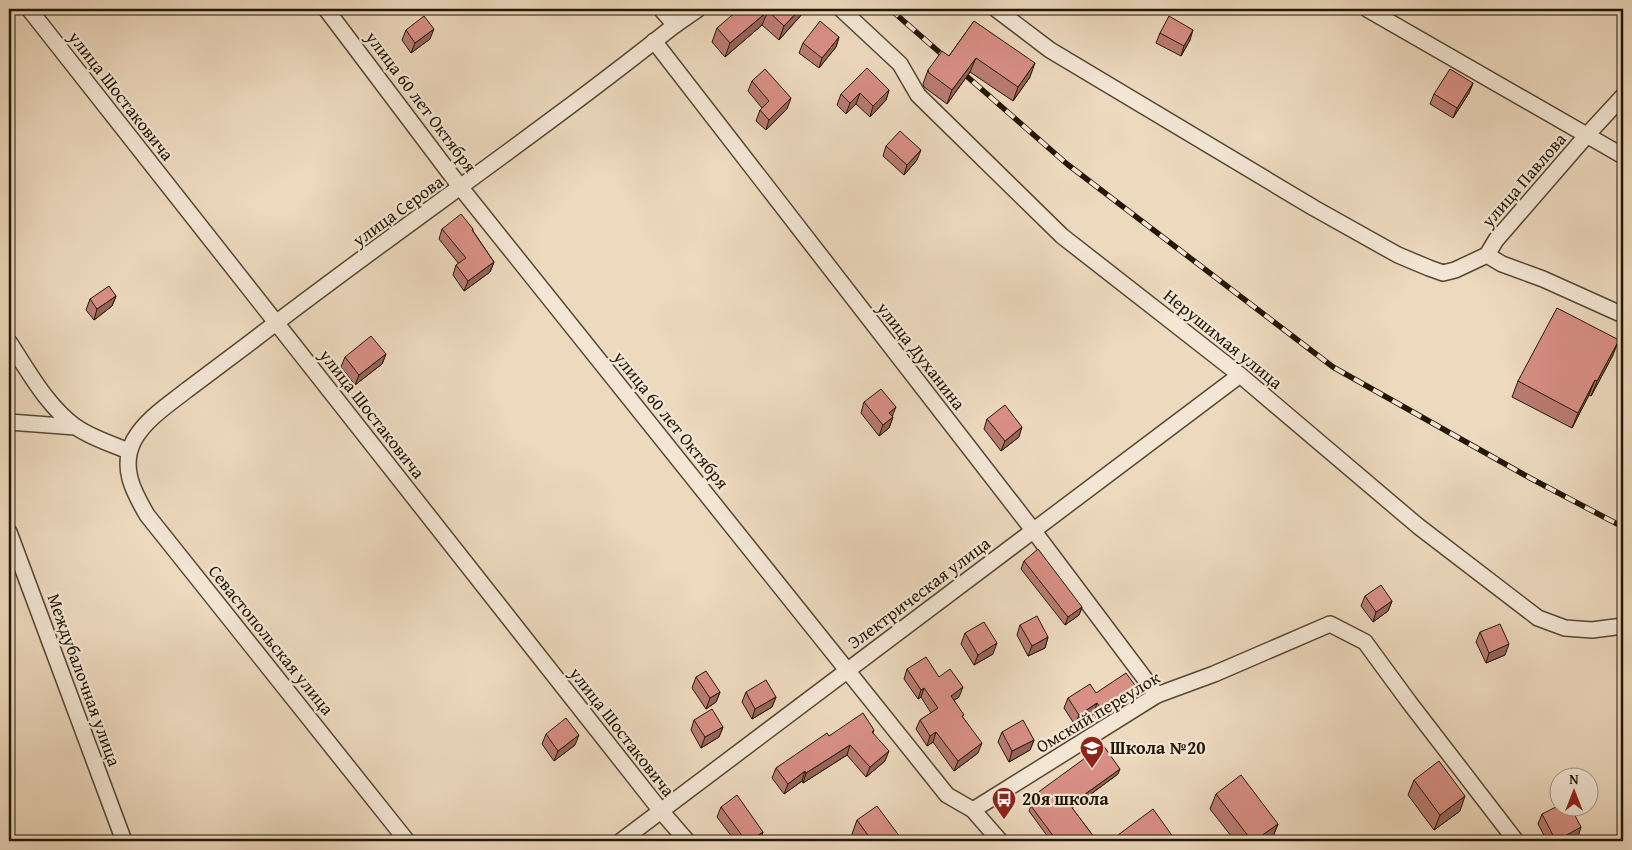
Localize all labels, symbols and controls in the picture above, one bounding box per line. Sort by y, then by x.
street label: улица Шостаковича [61,24,181,167]
street label: улица 60 лет Октября [359,24,484,178]
street label: улица Павлова [1474,126,1573,234]
street label: улица Серова [346,168,449,254]
street label: Нерушимая улица [1158,282,1289,396]
street label: улица Духанина [870,295,973,416]
street label: улица Шостаковича [312,342,432,485]
street label: улица 60 лет Октября [606,344,736,495]
street label: Электрическая улица [842,530,996,655]
street label: Севастопольская улица [202,559,341,721]
street label: Междубалочная улица [41,590,128,770]
street label: улица Шостаковича [562,660,682,803]
street label: Омский переулок [1030,663,1166,759]
place label: Школа №20 [1110,734,1206,761]
school or university icon: Школа №20 [1079,735,1105,769]
north arrow [1550,768,1600,818]
text: N [1569,769,1579,789]
place label: 20я школа [1022,785,1109,812]
bus stop icon: 20я школа [991,786,1017,820]

